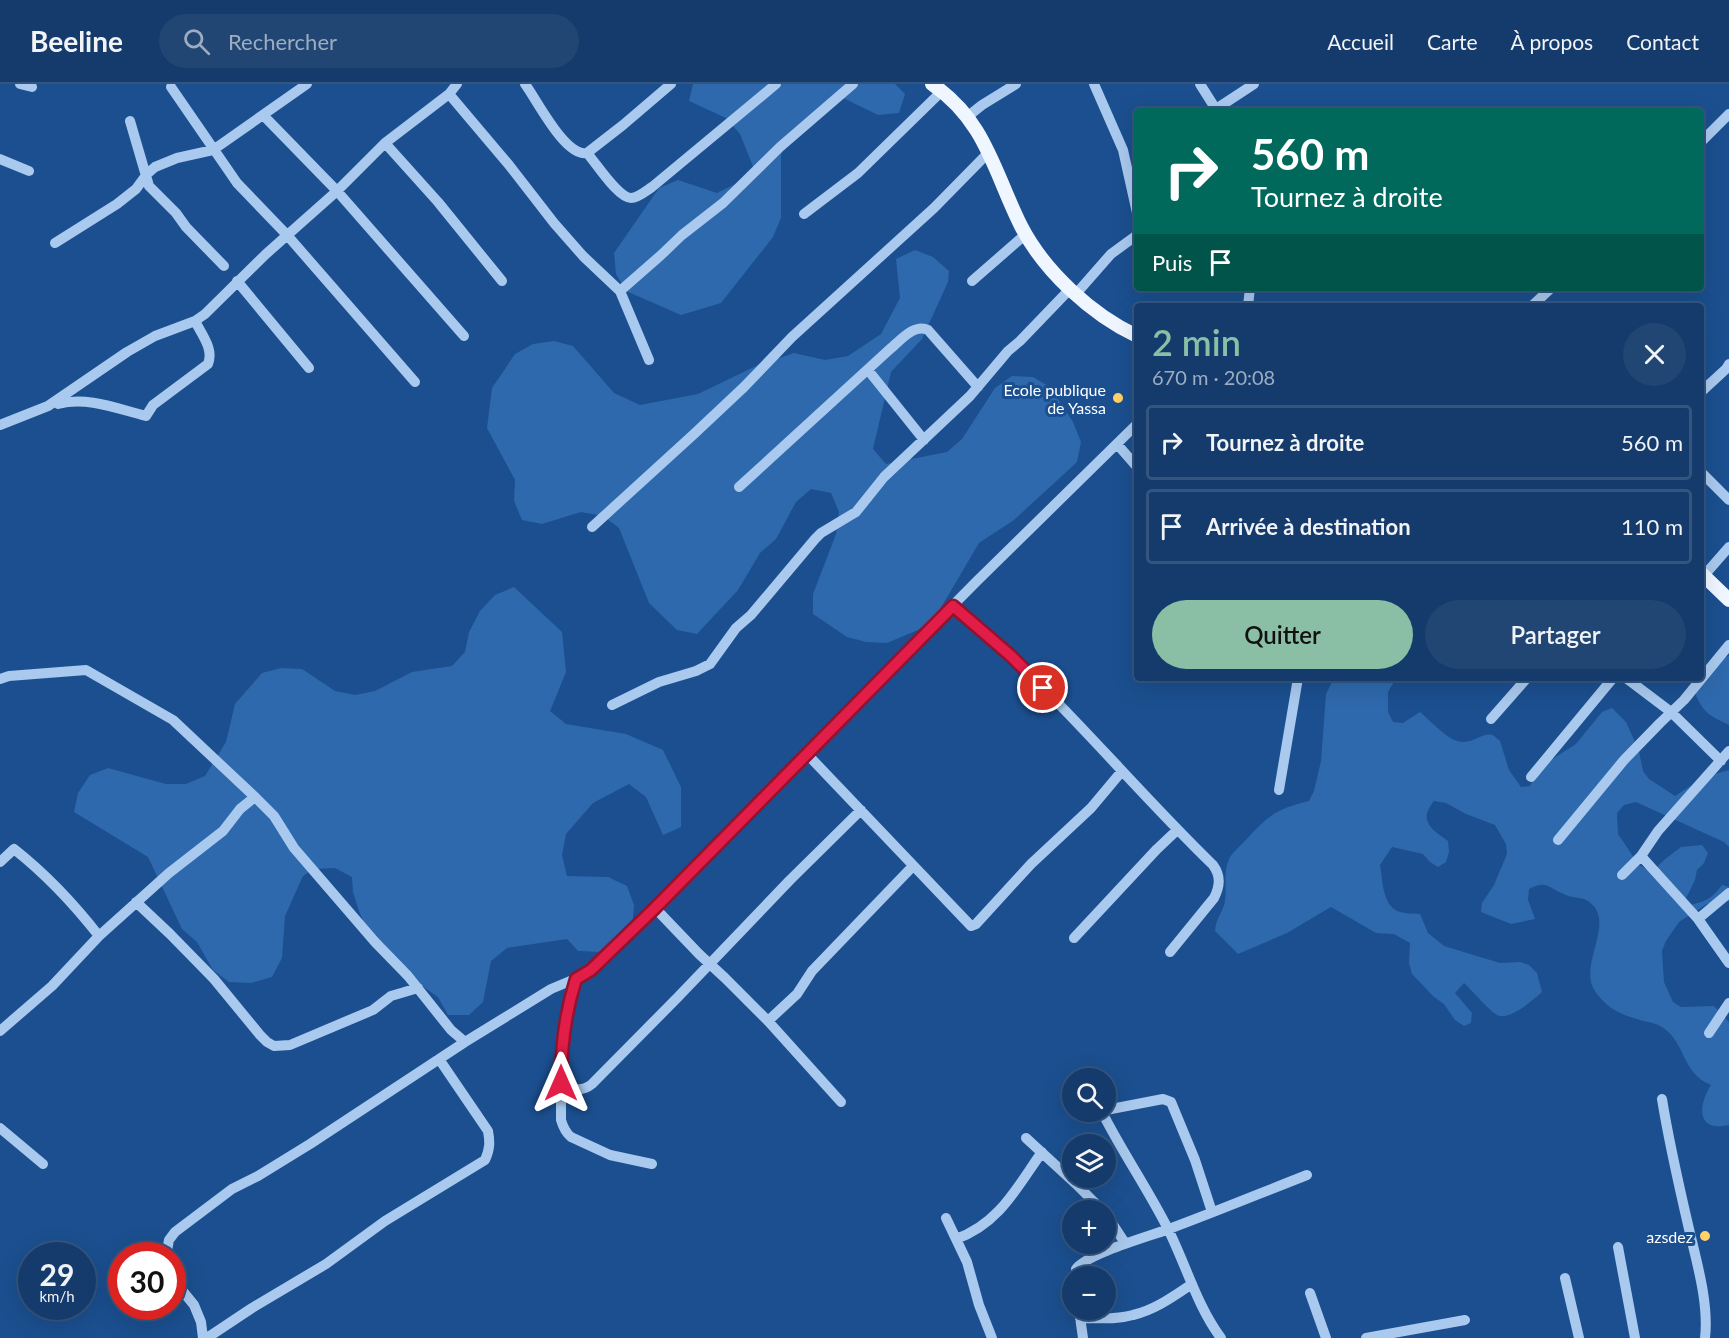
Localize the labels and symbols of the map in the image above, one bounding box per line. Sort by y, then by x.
place label: Ecole publique de Yassa [1003,380,1106,417]
marker: Ecole publique de Yassa [1111,391,1125,405]
pin [1017,662,1068,713]
position arrow [529,1051,593,1115]
place label: azsdez [1646,1227,1693,1246]
marker: azsdez [1698,1229,1712,1243]
speed limit sign: 30 [108,1242,186,1320]

